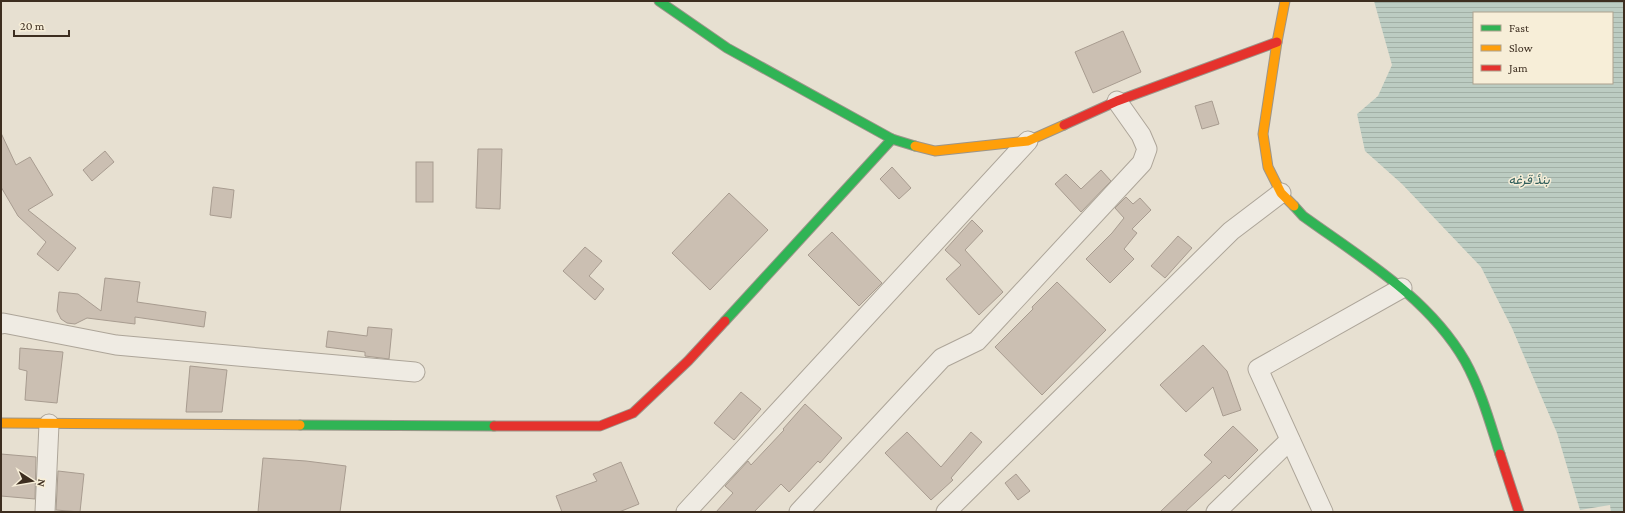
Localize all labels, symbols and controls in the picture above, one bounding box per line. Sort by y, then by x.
scale bar [14,12,69,38]
legend [1473,12,1613,84]
text: 20 m [20,19,45,33]
text: Fast [1509,21,1530,35]
text: Slow [1509,41,1533,55]
text: Jam [1508,61,1528,75]
water label: بندٔ قرغه [1508,172,1551,188]
north arrow [12,461,52,501]
text: N [35,478,48,488]

